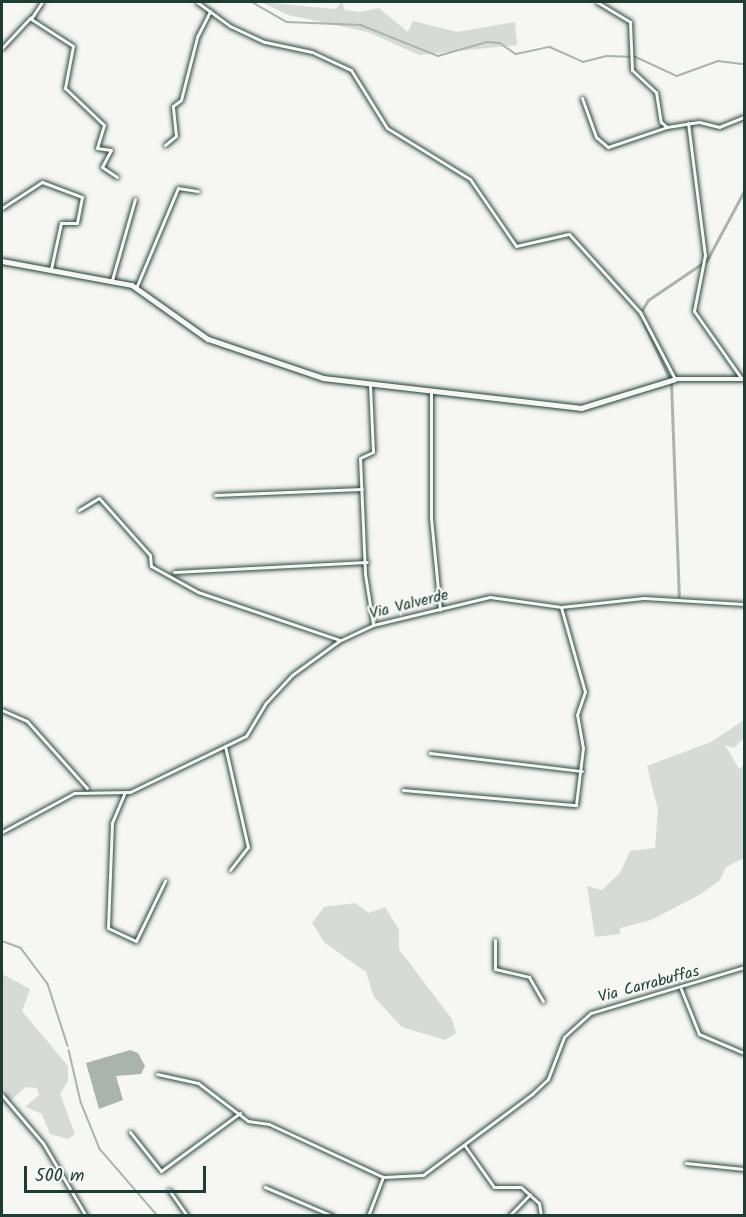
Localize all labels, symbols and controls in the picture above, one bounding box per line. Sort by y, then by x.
street label: Via Valverde [368,586,450,624]
street label: Via Carrabuffas [596,962,702,1008]
scale bar [27,1154,208,1192]
text: 500 m [35,1162,84,1191]

